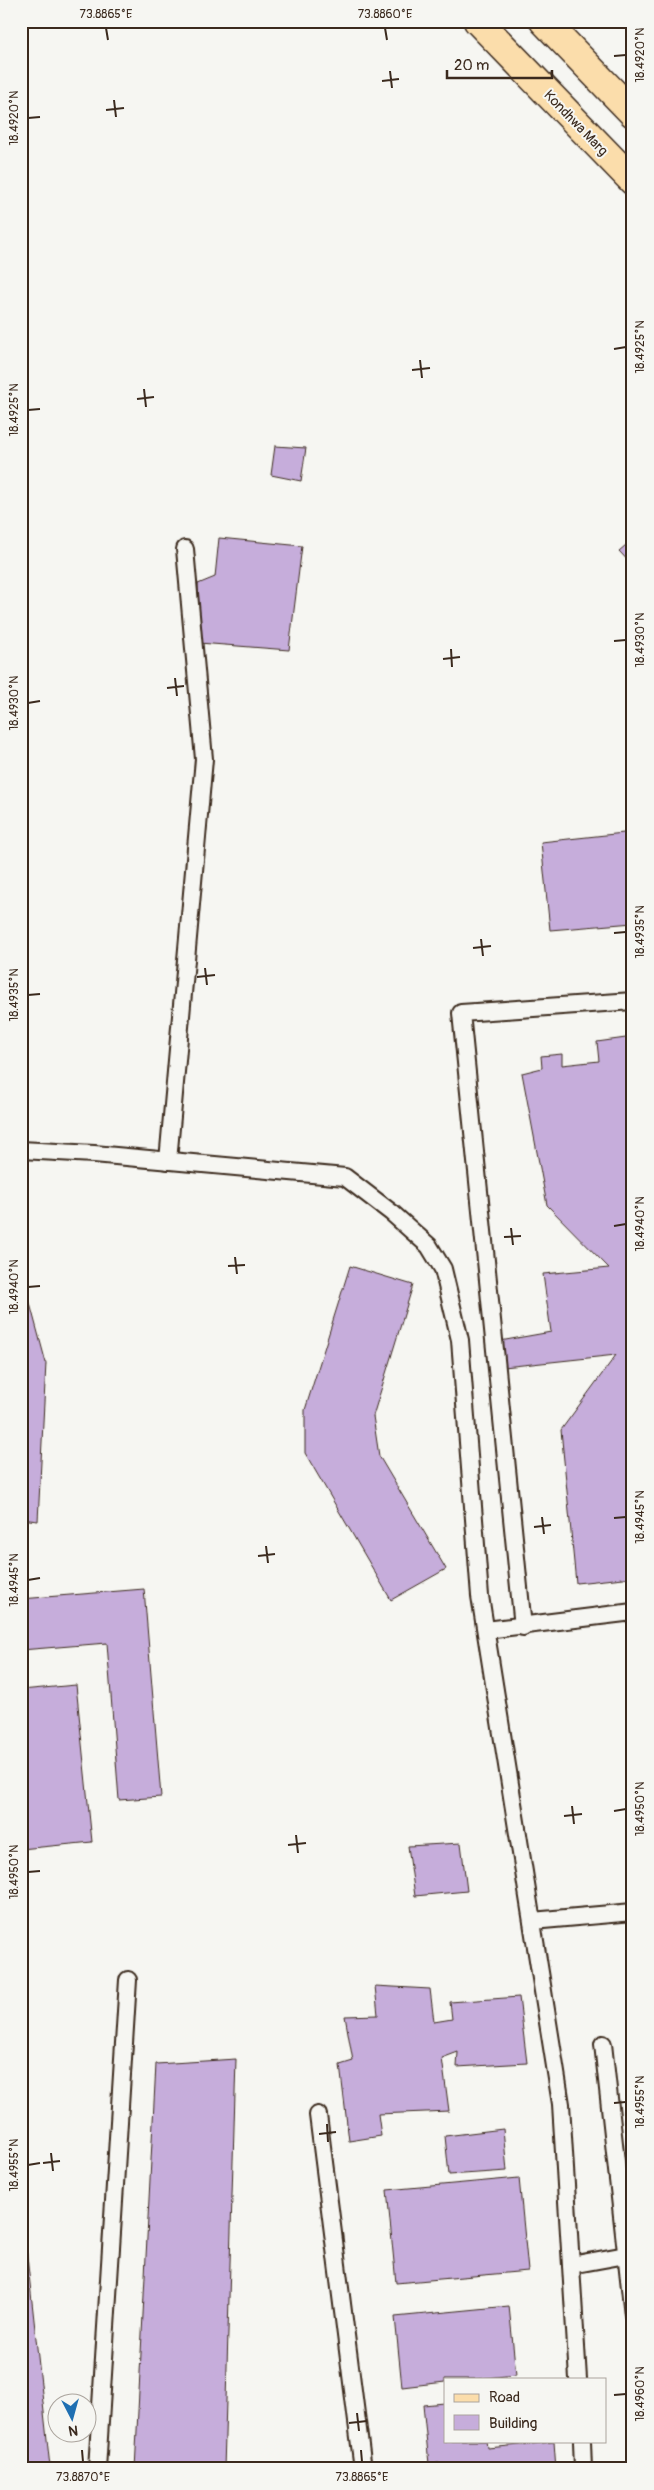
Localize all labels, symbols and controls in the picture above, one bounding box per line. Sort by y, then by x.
text: 73.8865°E [80,7,132,22]
text: 73.8860°E [358,7,412,22]
text: 18.4920°N [633,28,648,82]
scale bar [447,48,552,80]
text: 20 m [454,56,489,75]
street label: Kondhwa Marg [540,87,612,159]
text: 18.4920°N [7,91,22,145]
text: 18.4925°N [633,320,648,374]
text: 18.4925°N [7,383,22,437]
text: 18.4930°N [633,613,648,667]
text: 18.4930°N [7,676,22,730]
text: 18.4935°N [633,905,648,959]
text: 18.4935°N [7,968,22,1022]
text: 18.4940°N [633,1196,648,1252]
text: 18.4940°N [7,1259,22,1315]
text: 18.4945°N [633,1490,648,1544]
text: 18.4945°N [7,1553,22,1607]
text: 18.4950°N [633,1782,648,1836]
text: 18.4950°N [7,1845,22,1899]
text: 18.4955°N [633,2076,648,2128]
text: 18.4955°N [7,2139,22,2191]
text: 18.4960°N [633,2366,648,2422]
legend [444,2378,606,2442]
text: Road [489,2388,520,2407]
north arrow [48,2392,98,2442]
text: Building [489,2414,537,2433]
text: N [68,2421,79,2439]
text: 73.8870°E [56,2470,110,2485]
text: 73.8865°E [336,2470,388,2485]

